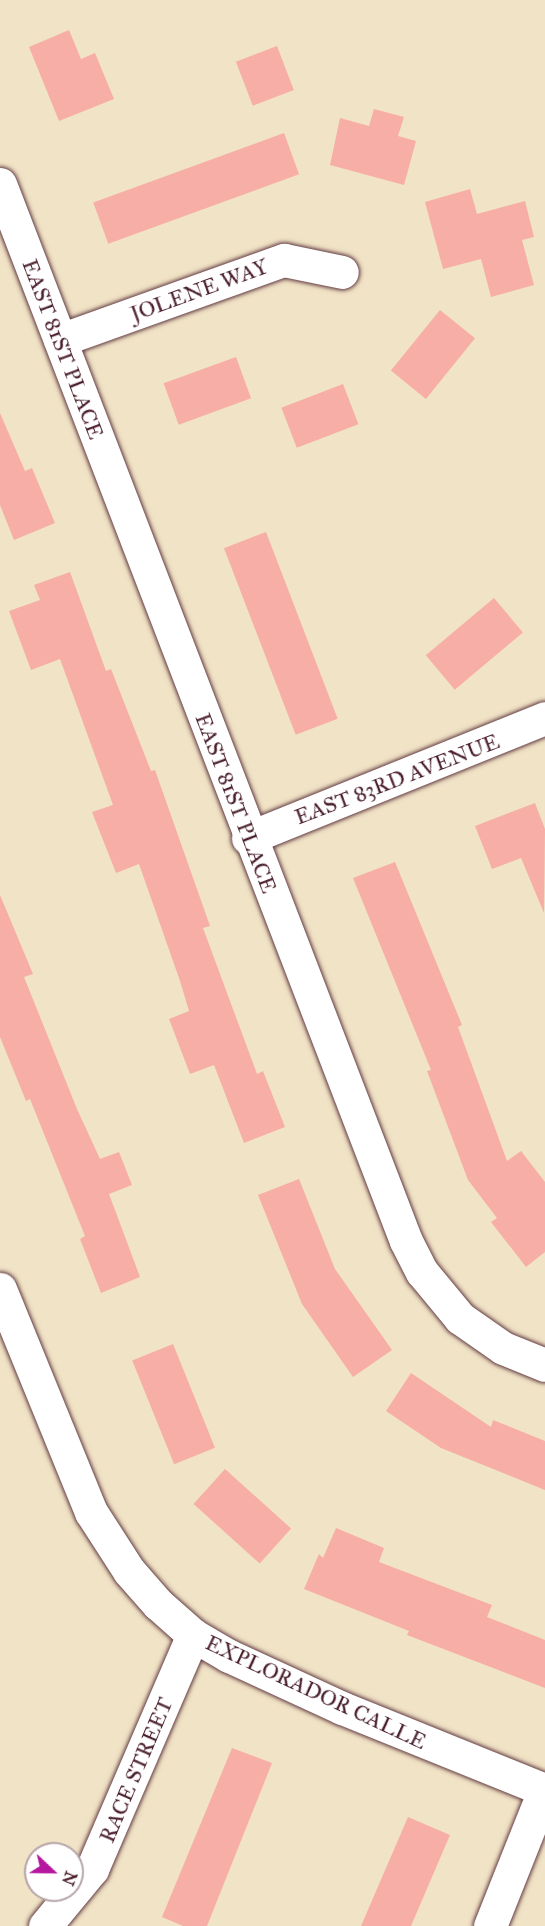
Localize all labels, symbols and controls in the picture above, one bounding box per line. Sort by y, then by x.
street label: JOLENE WAY [127,253,271,327]
street label: EAST 81ST PLACE [17,255,109,443]
street label: EAST 81ST PLACE [190,709,282,897]
street label: EAST 83RD AVENUE [291,728,503,830]
street label: EXPLORADOR CALLE [201,1629,431,1755]
street label: RACE STREET [94,1693,178,1847]
north arrow [24,1842,84,1902]
text: N [58,1868,81,1888]

